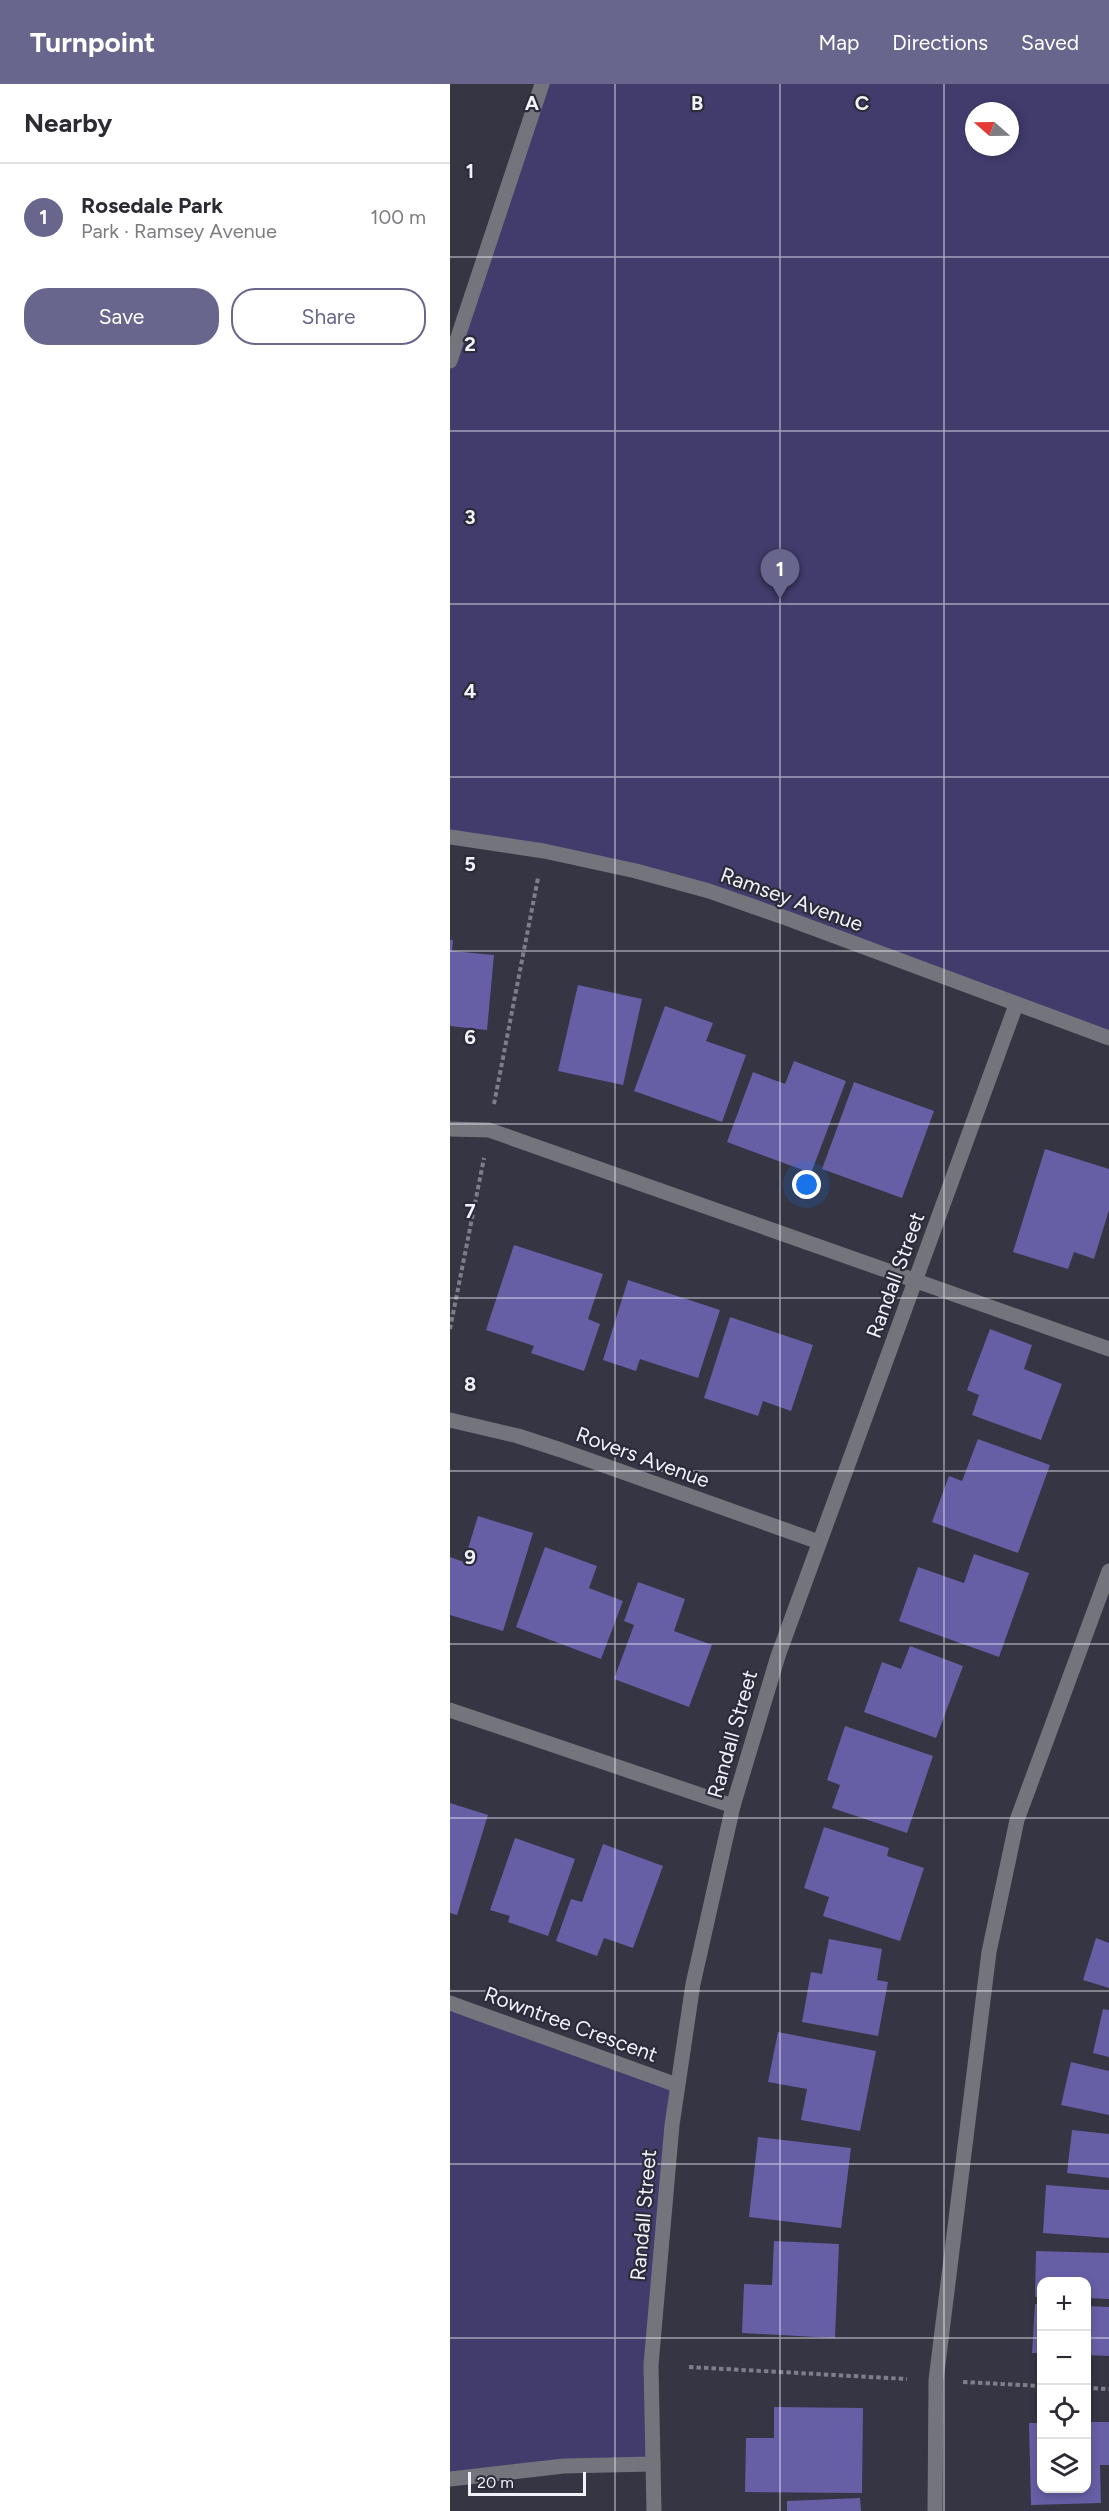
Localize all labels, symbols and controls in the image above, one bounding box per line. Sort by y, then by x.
text: Turnpoint [30,25,155,59]
text: Map [818,30,859,55]
text: Directions [892,30,988,55]
text: Saved [1021,30,1079,55]
text: A [525,91,540,115]
text: B [691,91,703,115]
text: C [855,91,869,115]
north arrow [965,102,1019,156]
text: Nearby [24,107,112,139]
text: 1 [466,159,474,183]
text: Rosedale Park [81,192,223,219]
text: 1 [39,205,48,229]
text: 100 m [370,205,426,229]
text: Park · Ramsey Avenue [81,219,277,243]
button: Save [24,288,219,345]
button: Share [231,288,426,345]
text: 2 [464,332,476,356]
text: 3 [464,505,476,529]
pin: 1 [760,550,800,599]
text: 4 [464,679,477,703]
text: 5 [464,852,476,876]
street label: Ramsey Avenue [717,862,867,936]
text: 6 [464,1025,476,1049]
your location [792,1170,821,1199]
text: 7 [464,1199,476,1223]
street label: Randall Street [861,1209,929,1341]
text: 8 [464,1372,476,1396]
street label: Rovers Avenue [573,1421,713,1493]
text: 9 [464,1545,476,1569]
street label: Randall Street [702,1667,762,1801]
street label: Rowntree Crescent [481,1981,661,2067]
street label: Randall Street [625,2148,661,2282]
map controls [1037,2277,1091,2493]
button: + [1037,2277,1091,2331]
button: − [1037,2331,1091,2385]
button: locate [1037,2385,1091,2439]
button: layers [1037,2439,1091,2493]
scale bar [468,2469,586,2496]
text: 20 m [477,2473,514,2492]

